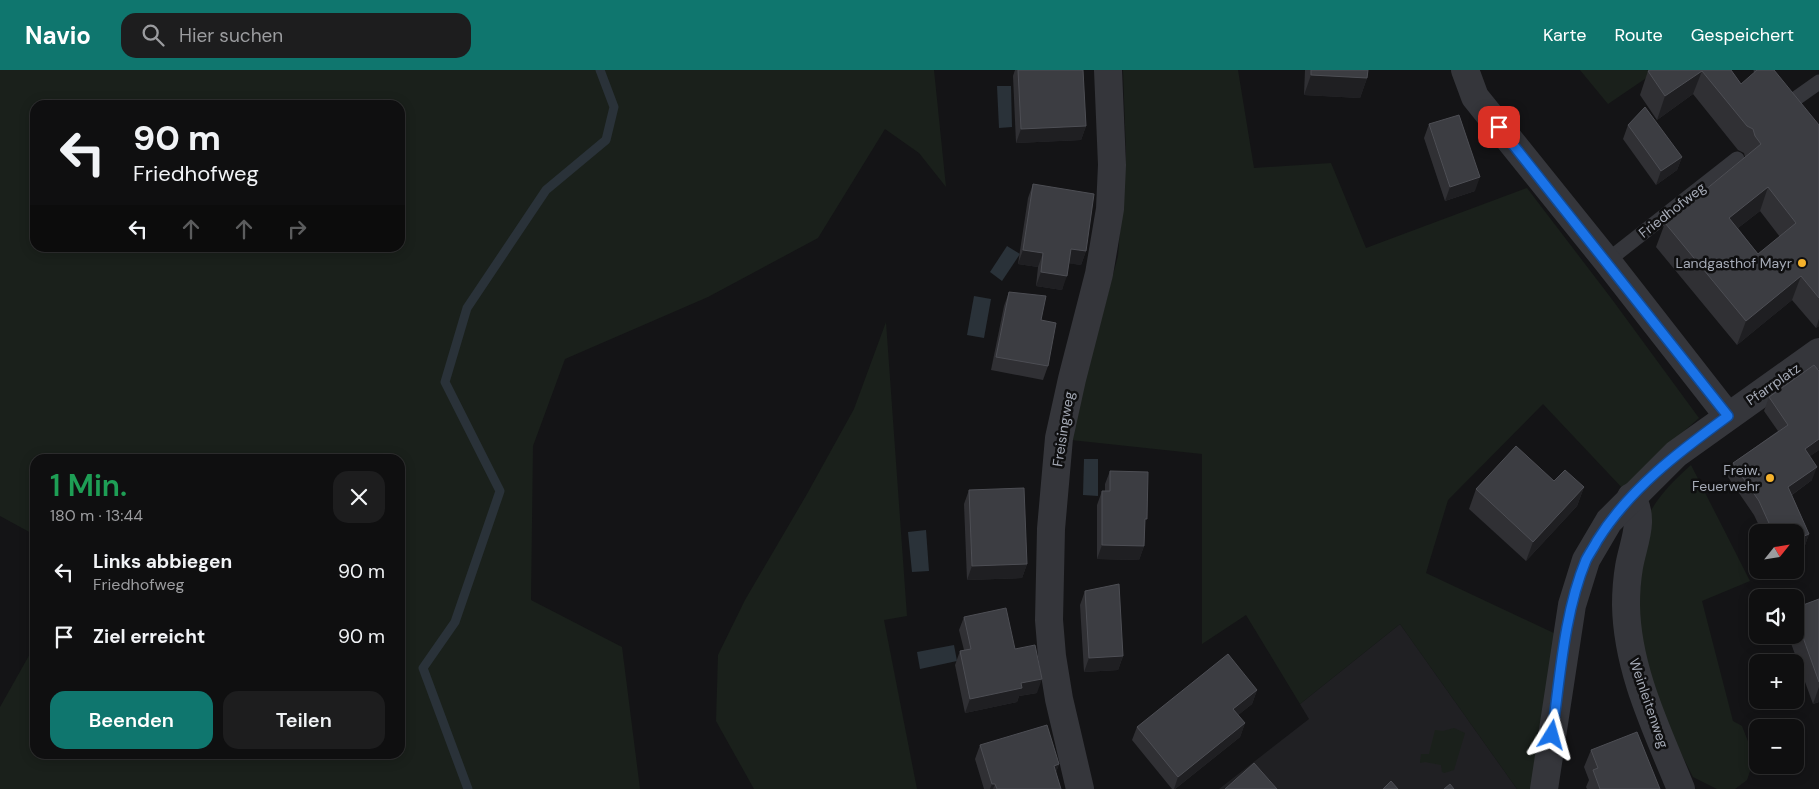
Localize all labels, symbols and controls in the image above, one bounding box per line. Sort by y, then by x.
search box [121,13,471,58]
text: Navio [25,20,91,51]
icon: search [139,21,167,49]
text: Hier suchen [179,23,283,48]
text: Karte [1543,23,1587,47]
text: Route [1615,23,1663,47]
text: Gespeichert [1691,23,1794,47]
pin [1478,106,1520,148]
icon: arrive [1485,113,1513,141]
text: 90 m [133,115,221,161]
icon: left [50,120,115,185]
text: Friedhofweg [133,159,259,188]
street label: Friedhofweg [1635,178,1709,242]
icon: left [124,215,152,243]
icon: ahead [177,215,205,243]
icon: ahead [230,215,258,243]
icon: right [283,215,311,243]
place label: Landgasthof Mayr [1676,254,1792,272]
marker: Landgasthof Mayr [1796,257,1808,269]
street label: Pfarrplatz [1743,359,1803,409]
street label: Freisingweg [1048,390,1078,468]
place label: Freiw. Feuerwehr [1692,461,1760,495]
text: 1 Min. [50,466,127,505]
button: close [333,471,385,523]
marker: Freiw. Feuerwehr [1764,472,1776,484]
text: 180 m · 13:44 [50,505,143,526]
north arrow [1749,524,1804,579]
map controls [1749,524,1804,774]
text: Links abbiegen [93,549,232,574]
icon: left [50,558,78,586]
text: 90 m [338,559,385,584]
text: Friedhofweg [93,574,184,595]
button: sound [1749,589,1804,644]
icon: arrive [50,623,78,651]
text: Ziel erreicht [93,624,205,649]
text: 90 m [338,624,385,649]
button: + [1749,654,1804,709]
street label: Weinleitenweg [1625,656,1673,751]
button: Beenden [50,691,213,749]
button: Teilen [223,691,385,749]
position arrow [1525,708,1577,760]
button: − [1749,719,1804,774]

